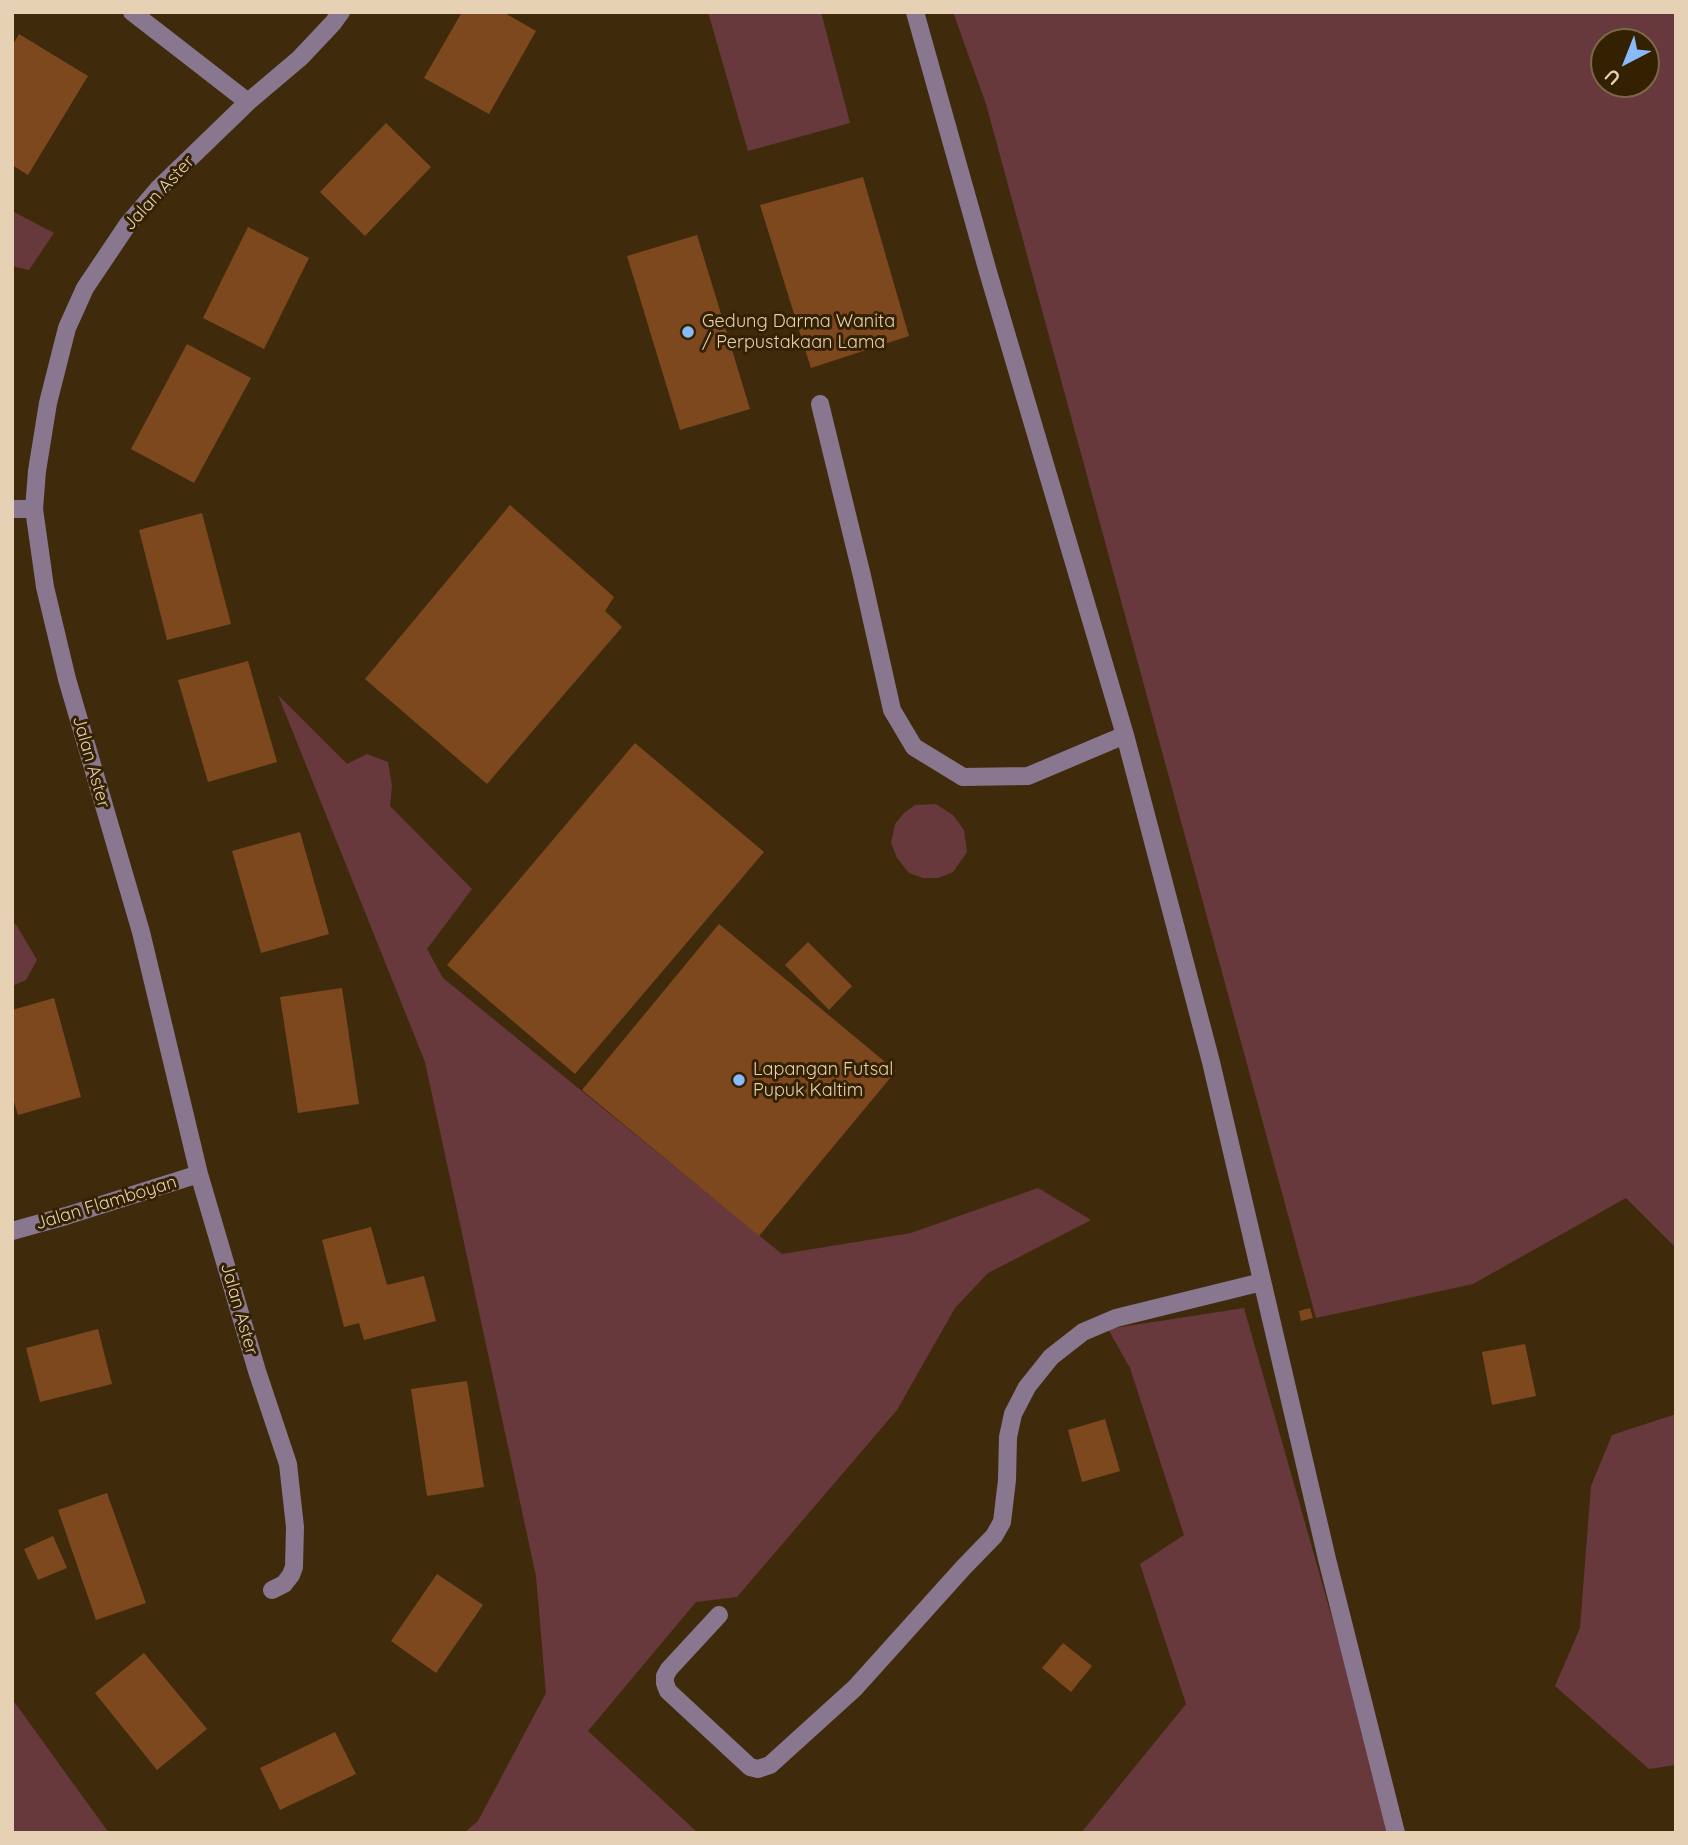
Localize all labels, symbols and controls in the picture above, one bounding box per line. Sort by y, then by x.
north arrow [1590,28,1660,98]
text: U [1599,64,1625,91]
street label: Jalan Aster [119,151,199,235]
place label: Gedung Darma Wanita / Perpustakaan Lama [702,311,895,354]
marker: Gedung Darma Wanita / Perpustakaan Lama [680,324,696,340]
street label: Jalan Aster [68,713,114,811]
place label: Lapangan Futsal Pupuk Kaltim [753,1059,893,1102]
marker: Lapangan Futsal Pupuk Kaltim [731,1072,747,1088]
street label: Jalan Flamboyan [33,1171,179,1235]
street label: Jalan Aster [216,1260,262,1358]

